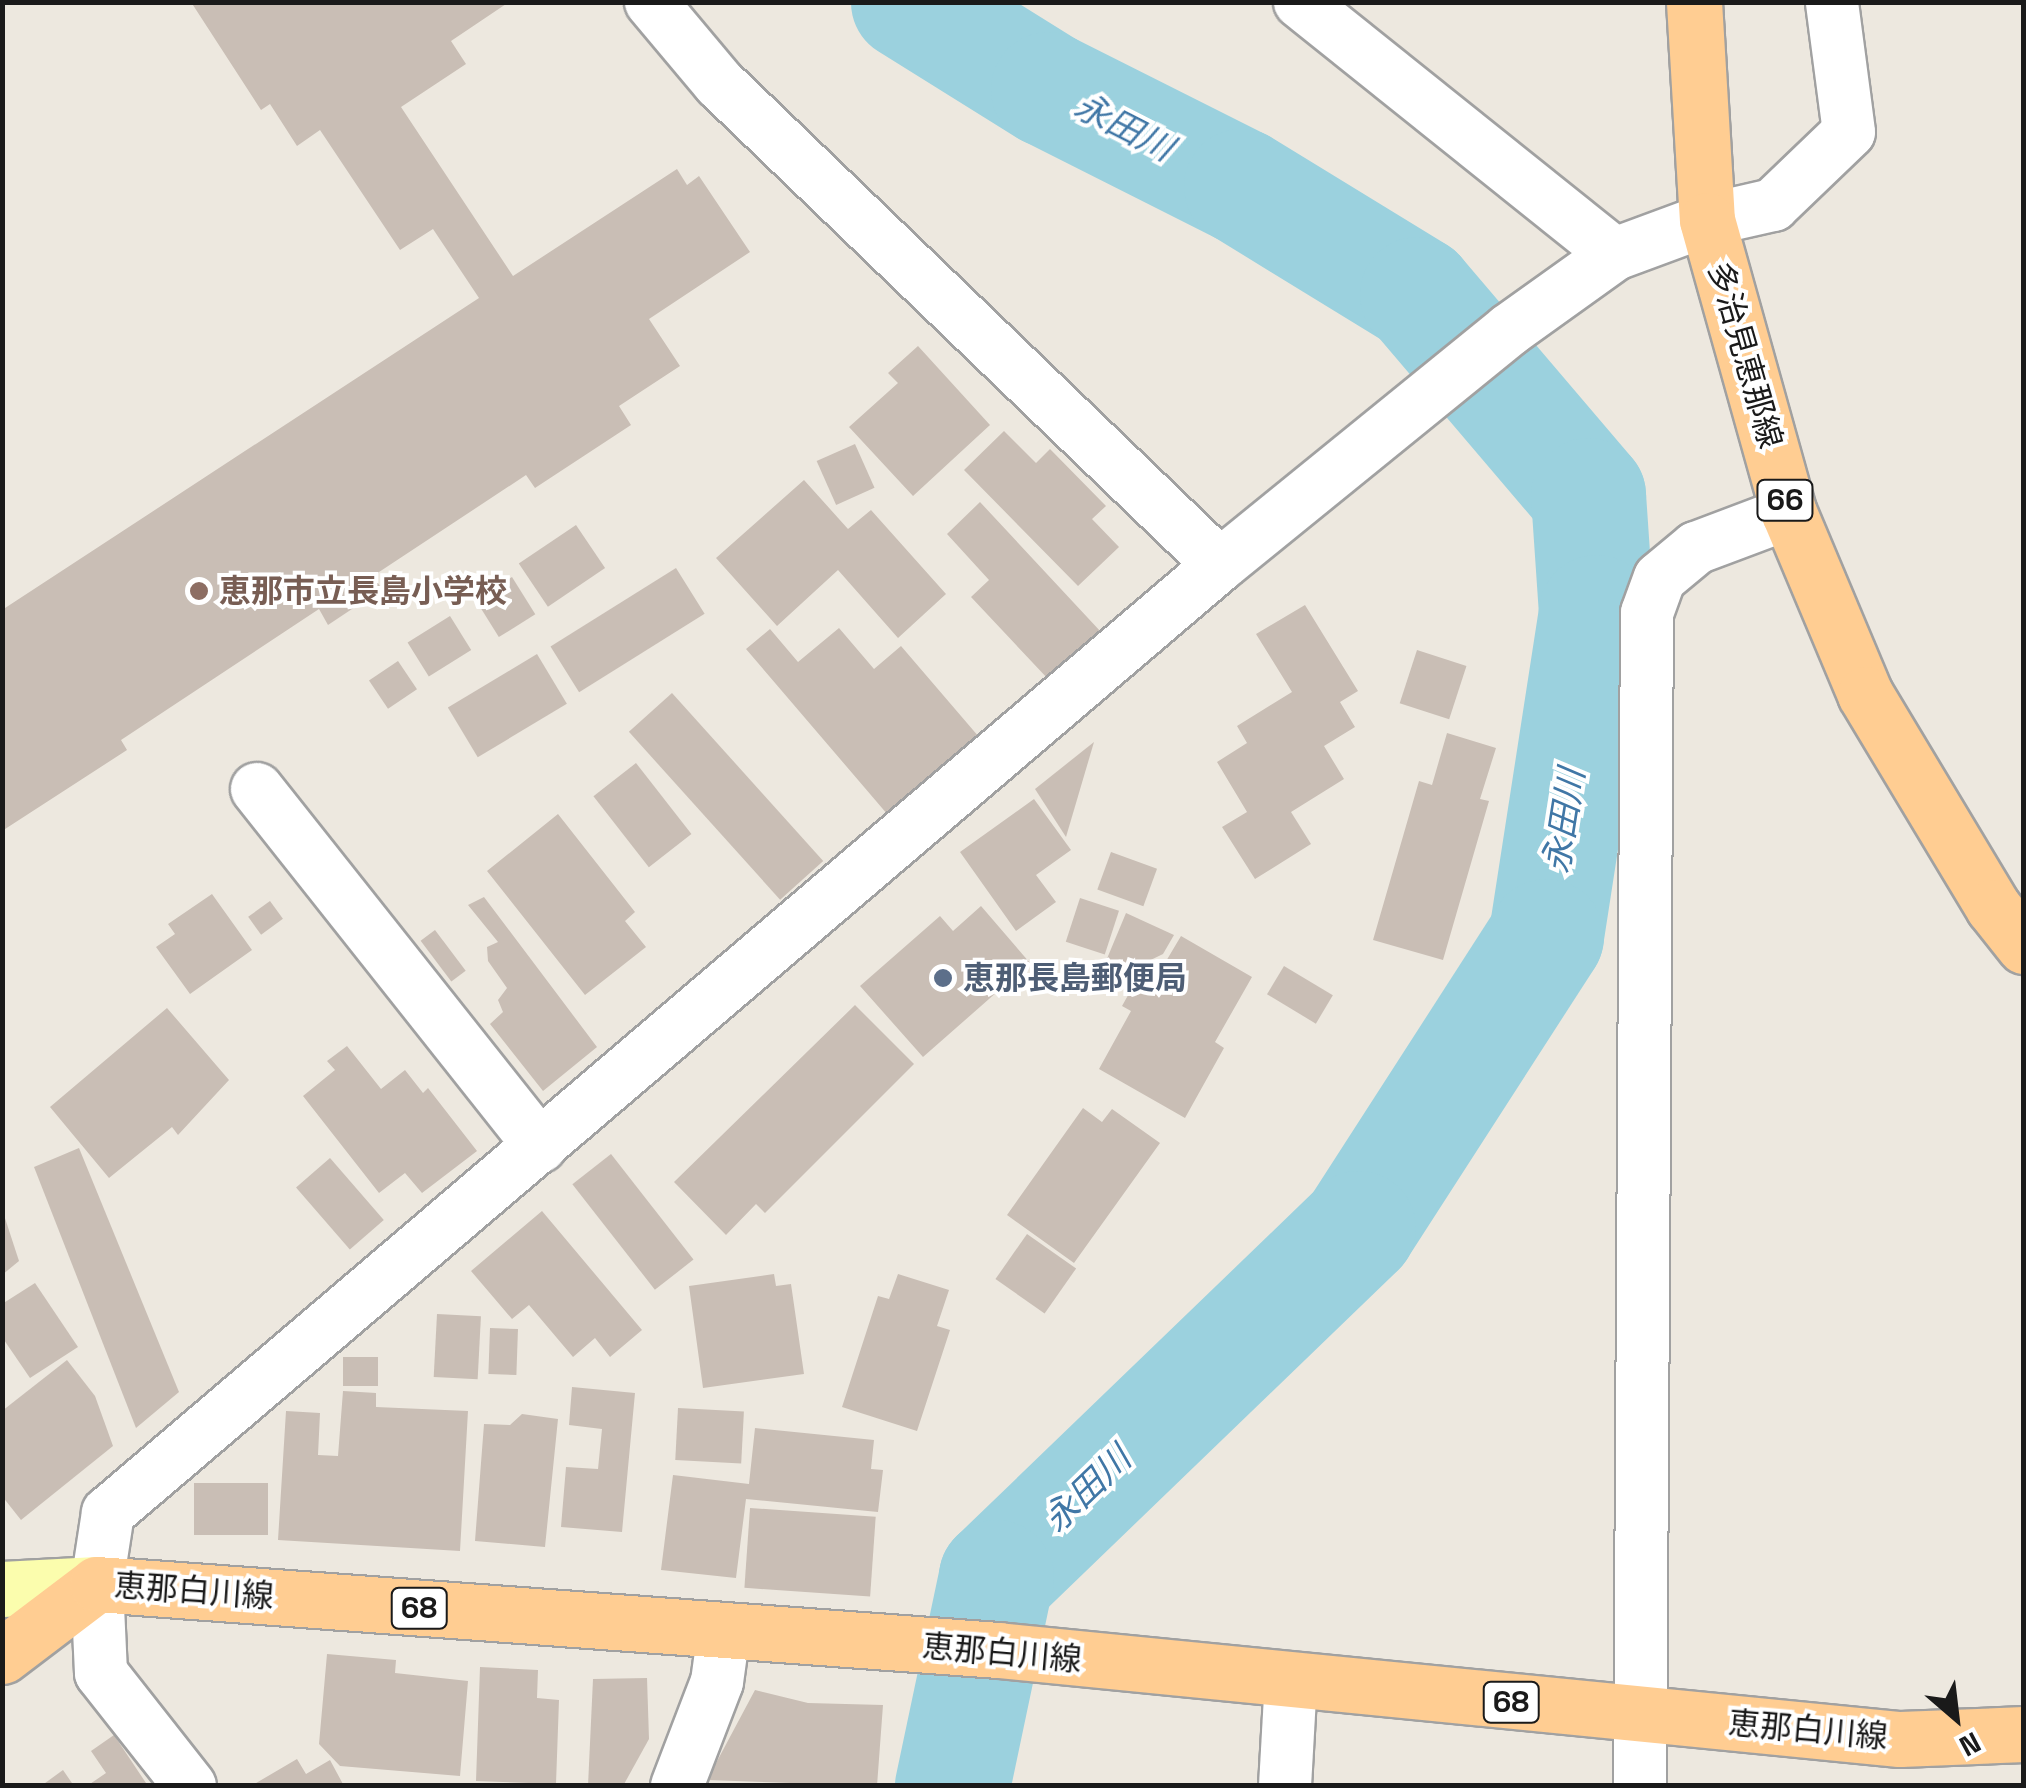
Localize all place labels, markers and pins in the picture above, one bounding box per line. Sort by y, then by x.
place label: 恵那市立長島小学校 [219,572,507,610]
marker: 恵那市立長島小学校 [188,580,210,602]
place label: 恵那長島郵便局 [963,959,1187,997]
marker: 恵那長島郵便局 [932,967,954,989]

